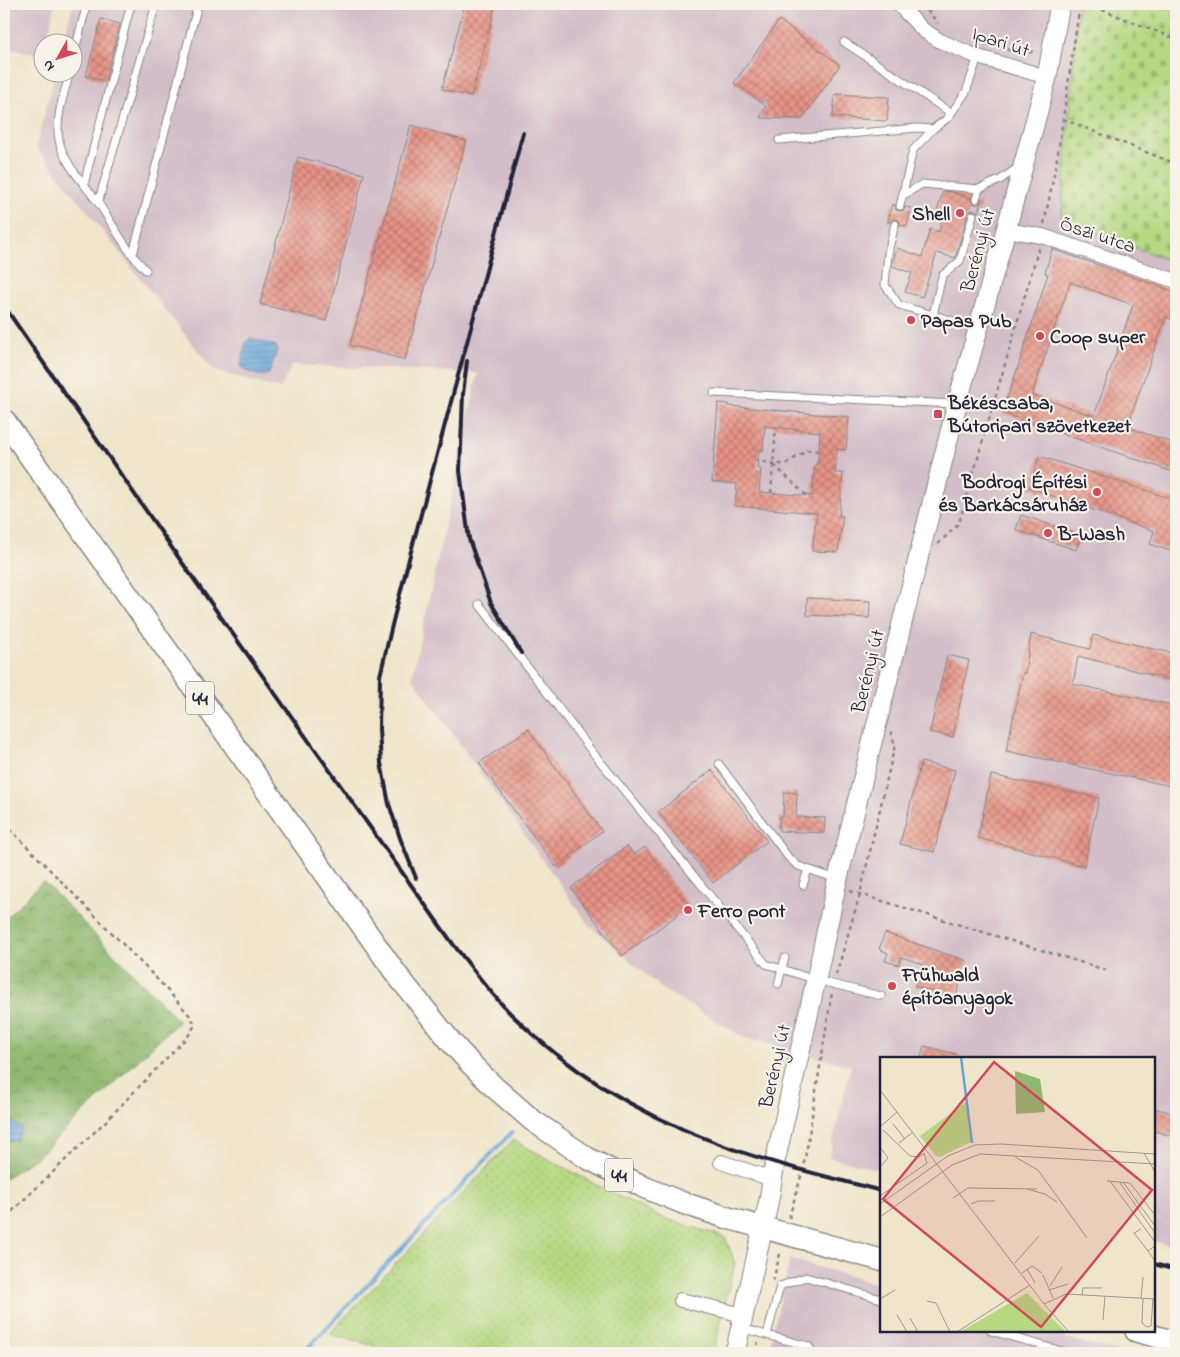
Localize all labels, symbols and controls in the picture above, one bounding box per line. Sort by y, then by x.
street label: Ipari út [968,20,1033,66]
north arrow [32,32,82,82]
text: N [38,55,60,76]
place label: Shell [912,201,950,230]
street label: Berényi út [954,205,1005,297]
marker: Shell [954,207,966,219]
street label: Őszi utca [1056,211,1139,262]
place label: Papas Pub [921,308,1012,337]
marker: Papas Pub [905,314,917,326]
place label: Coop super [1050,324,1146,353]
marker: Coop super [1034,330,1046,342]
place label: Békéscsaba, Bútoripari szövetkezet [947,390,1131,442]
marker: Békéscsaba, Bútoripari szövetkezet [932,408,944,420]
place label: Bodrogi Építési és Barkácsáruház [939,469,1088,521]
marker: Bodrogi Építési és Barkácsáruház [1091,486,1103,498]
place label: B-Wash [1057,521,1125,550]
marker: B-Wash [1042,527,1054,539]
street label: Berényi út [845,626,894,717]
road number: 44 [186,681,214,714]
place label: Ferro pont [697,898,786,927]
marker: Ferro pont [682,904,694,916]
place label: Frühwald építőanyagok [901,962,1014,1015]
marker: Frühwald építőanyagok [886,980,898,992]
street label: Berényi út [752,1021,800,1112]
inset map [880,1057,1155,1332]
road number: 44 [605,1158,633,1192]

